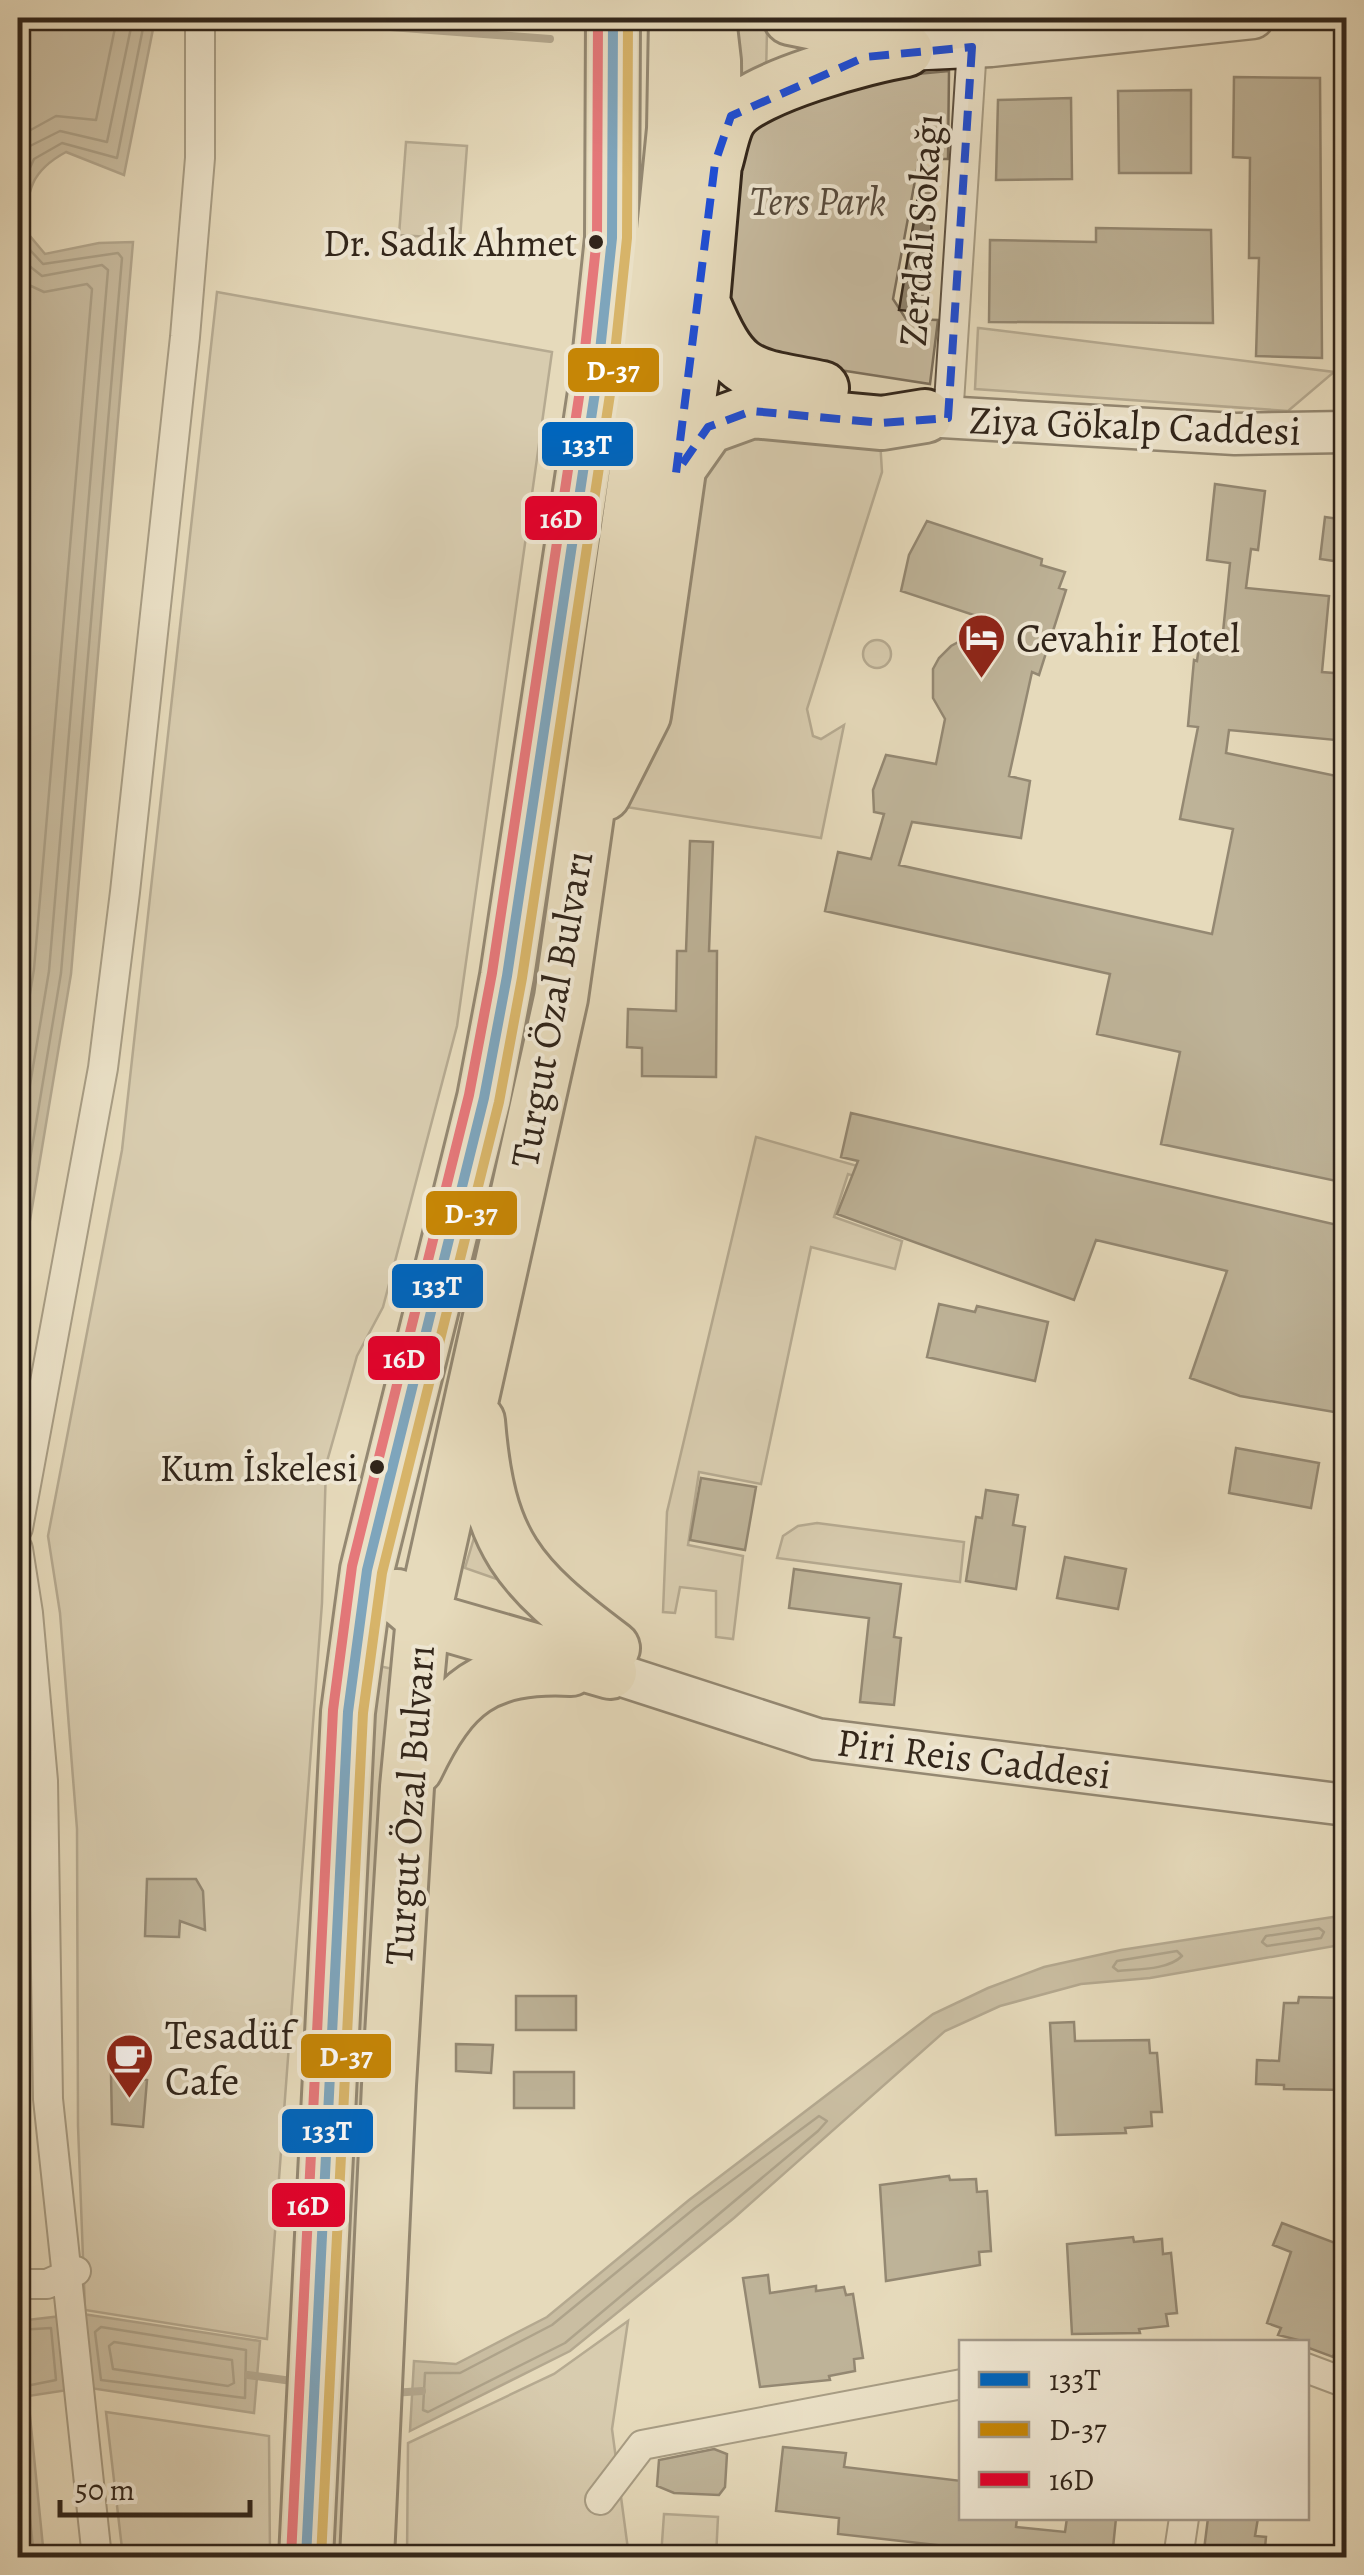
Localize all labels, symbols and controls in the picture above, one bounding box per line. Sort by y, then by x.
street label: Zerdalı Sokağı [885,112,956,348]
park label: Ters Park [750,174,886,229]
place label: Dr. Sadık Ahmet [323,217,577,269]
marker: Dr. Sadık Ahmet [586,232,606,252]
line badge: D-37 [566,346,661,394]
text: D-37 [586,352,640,390]
street label: Ziya Gökalp Caddesi [968,392,1302,459]
line badge: 133T [540,420,635,468]
text: 133T [562,426,612,464]
line badge: 16D [523,494,599,542]
text: 16D [540,500,582,538]
place label: Cevahir Hotel [1016,611,1240,666]
hotel icon: Cevahir Hotel [955,612,1007,680]
street label: Turgut Özal Bulvarı [497,847,606,1172]
line badge: D-37 [424,1189,519,1237]
text: D-37 [444,1195,498,1233]
line badge: 133T [390,1262,485,1310]
text: 133T [412,1267,462,1305]
line badge: 16D [366,1334,442,1382]
text: 16D [383,1340,425,1378]
place label: Kum İskelesi [160,1442,358,1494]
marker: Kum İskelesi [367,1457,387,1477]
street label: Turgut Özal Bulvarı [371,1643,448,1967]
street label: Piri Reis Caddesi [834,1714,1114,1803]
place label: Tesadüf Cafe [165,2008,299,2109]
cafe icon: Tesadüf Cafe [104,2032,156,2100]
line badge: D-37 [299,2032,393,2080]
text: D-37 [319,2038,373,2076]
line badge: 133T [280,2107,375,2155]
text: 133T [302,2112,352,2150]
line badge: 16D [270,2181,347,2229]
text: 16D [287,2187,329,2225]
legend [959,2340,1309,2520]
text: 133T [1049,2360,1101,2400]
text: D-37 [1049,2410,1107,2450]
scale bar [60,2455,250,2517]
text: 16D [1049,2460,1094,2500]
text: 50 m [75,2470,135,2510]

